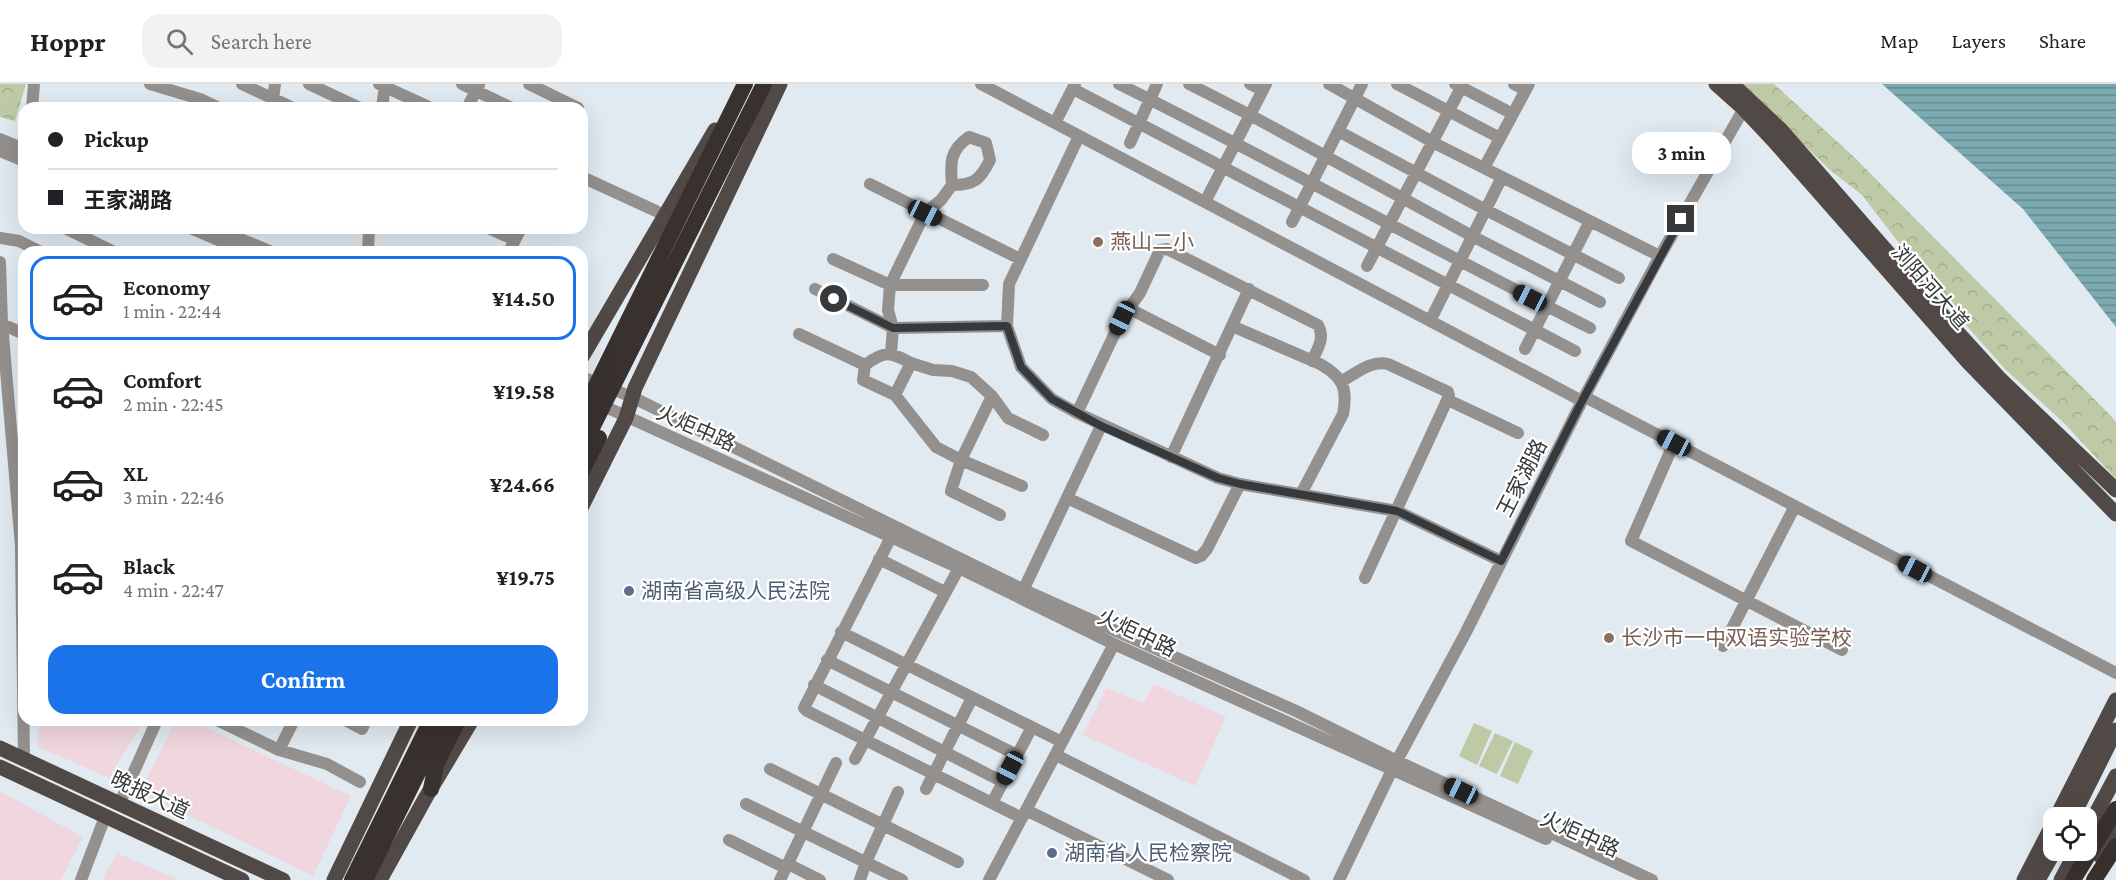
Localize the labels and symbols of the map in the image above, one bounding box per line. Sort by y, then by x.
callout: 3 min [1632,132,1730,174]
car [905,197,945,229]
route end [1667,205,1694,232]
place label: 燕山二小 [1110,230,1194,254]
marker: 燕山二小 [1091,235,1105,249]
street label: 浏阳河大道 [1887,240,1973,334]
car [1510,282,1550,314]
route start [820,285,847,312]
car [1106,298,1138,338]
street label: 火炬中路 [653,400,739,456]
car [1654,427,1694,459]
street label: 王家湖路 [1492,435,1552,521]
car [1895,553,1935,585]
place label: 湖南省高级人民法院 [641,579,830,603]
marker: 湖南省高级人民法院 [622,584,636,598]
street label: 火炬中路 [1094,604,1180,662]
place label: 长沙市一中双语实验学校 [1621,626,1852,650]
marker: 长沙市一中双语实验学校 [1602,631,1616,645]
car [994,748,1026,788]
street label: 晚报大道 [107,766,193,824]
car [1441,775,1481,807]
street label: 火炬中路 [1537,806,1623,862]
place label: 湖南省人民检察院 [1064,841,1232,865]
marker: 湖南省人民检察院 [1045,846,1059,860]

